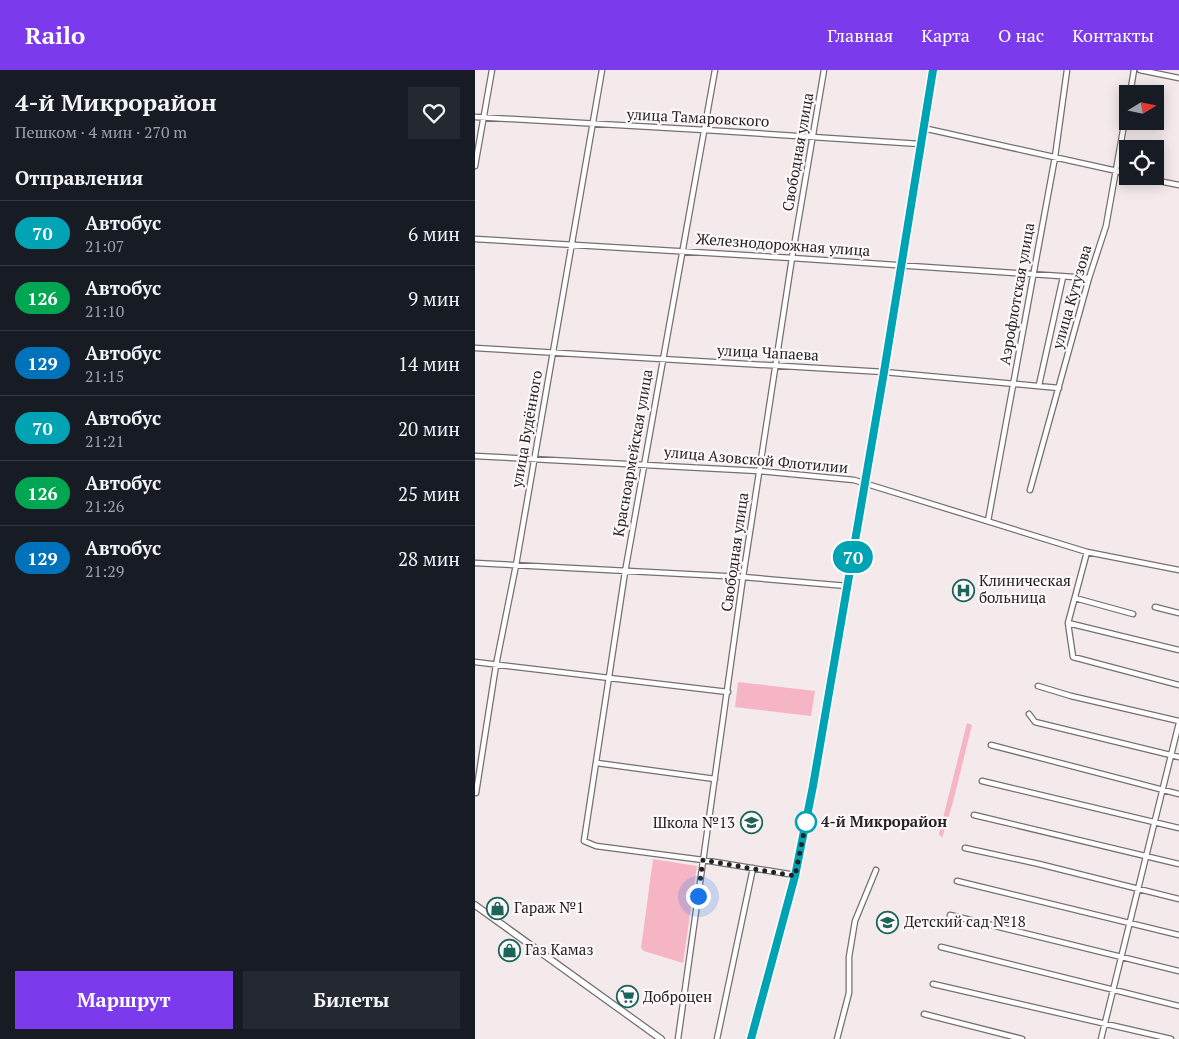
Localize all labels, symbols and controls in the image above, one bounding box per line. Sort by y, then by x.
text: Railo [25,19,85,51]
text: Главная [827,23,893,47]
text: Карта [921,23,970,47]
text: О нас [998,23,1044,47]
text: Контакты [1072,23,1154,47]
north arrow [1119,85,1164,130]
map controls [1119,85,1164,185]
text: 4-й Микрорайон [15,86,217,118]
button: heart [408,87,460,139]
street label: Свободная улица [777,90,817,213]
street label: улица Тамаровского [625,103,770,131]
text: Пешком · 4 мин · 270 m [15,121,187,143]
button: locate [1119,140,1164,185]
text: Отправления [15,165,143,190]
text: Автобус [85,210,161,235]
text: 70 [32,221,53,245]
text: 6 мин [408,221,460,246]
street label: Аэрофлотская улица [994,221,1038,367]
street label: Железнодорожная улица [695,228,871,260]
text: 21:07 [85,235,124,257]
street label: улица Кутузова [1046,242,1096,352]
text: Автобус [85,275,161,300]
text: 126 [27,286,58,310]
text: 9 мин [408,286,460,311]
text: 21:10 [85,300,124,322]
street label: улица Чапаева [716,339,820,365]
text: Автобус [85,340,161,365]
text: 129 [27,351,58,375]
text: 14 мин [398,351,460,376]
text: 21:15 [85,365,124,387]
street label: Красноармейская улица [607,367,657,538]
street label: улица Будённого [506,369,546,490]
text: Автобус [85,405,161,430]
text: 70 [32,416,53,440]
text: 20 мин [398,416,460,441]
text: 21:21 [85,430,124,452]
street label: улица Азовской Флотилии [662,441,849,477]
text: Автобус [85,470,161,495]
text: 126 [27,481,58,505]
text: 25 мин [398,481,460,506]
street label: Свободная улица [716,491,752,613]
text: 21:26 [85,495,124,517]
text: Автобус [85,535,161,560]
line badge: 70 [831,541,875,573]
text: 70 [843,545,863,569]
text: 129 [27,546,58,570]
text: 28 мин [398,546,460,571]
text: 21:29 [85,560,124,582]
place label: Клиническая больница [979,570,1071,607]
hospital icon: Клиническая больница [951,578,975,602]
school or university icon: Школа №13 [739,811,763,835]
marker: 4-й Микрорайон [795,811,817,833]
place label: 4-й Микрорайон [821,811,947,831]
place label: Школа №13 [653,812,735,832]
your location [686,884,711,909]
shop icon: Гараж №1 [486,896,510,920]
place label: Гараж №1 [514,897,584,917]
school or university icon: Детский сад №18 [876,910,900,934]
place label: Детский сад №18 [904,911,1026,931]
shop icon: Газ Камаз [497,938,521,962]
place label: Газ Камаз [525,939,594,959]
button: Маршрут [15,971,233,1029]
button: Билеты [243,971,460,1029]
supermarket icon: Доброцен [615,985,639,1009]
place label: Доброцен [643,986,712,1006]

